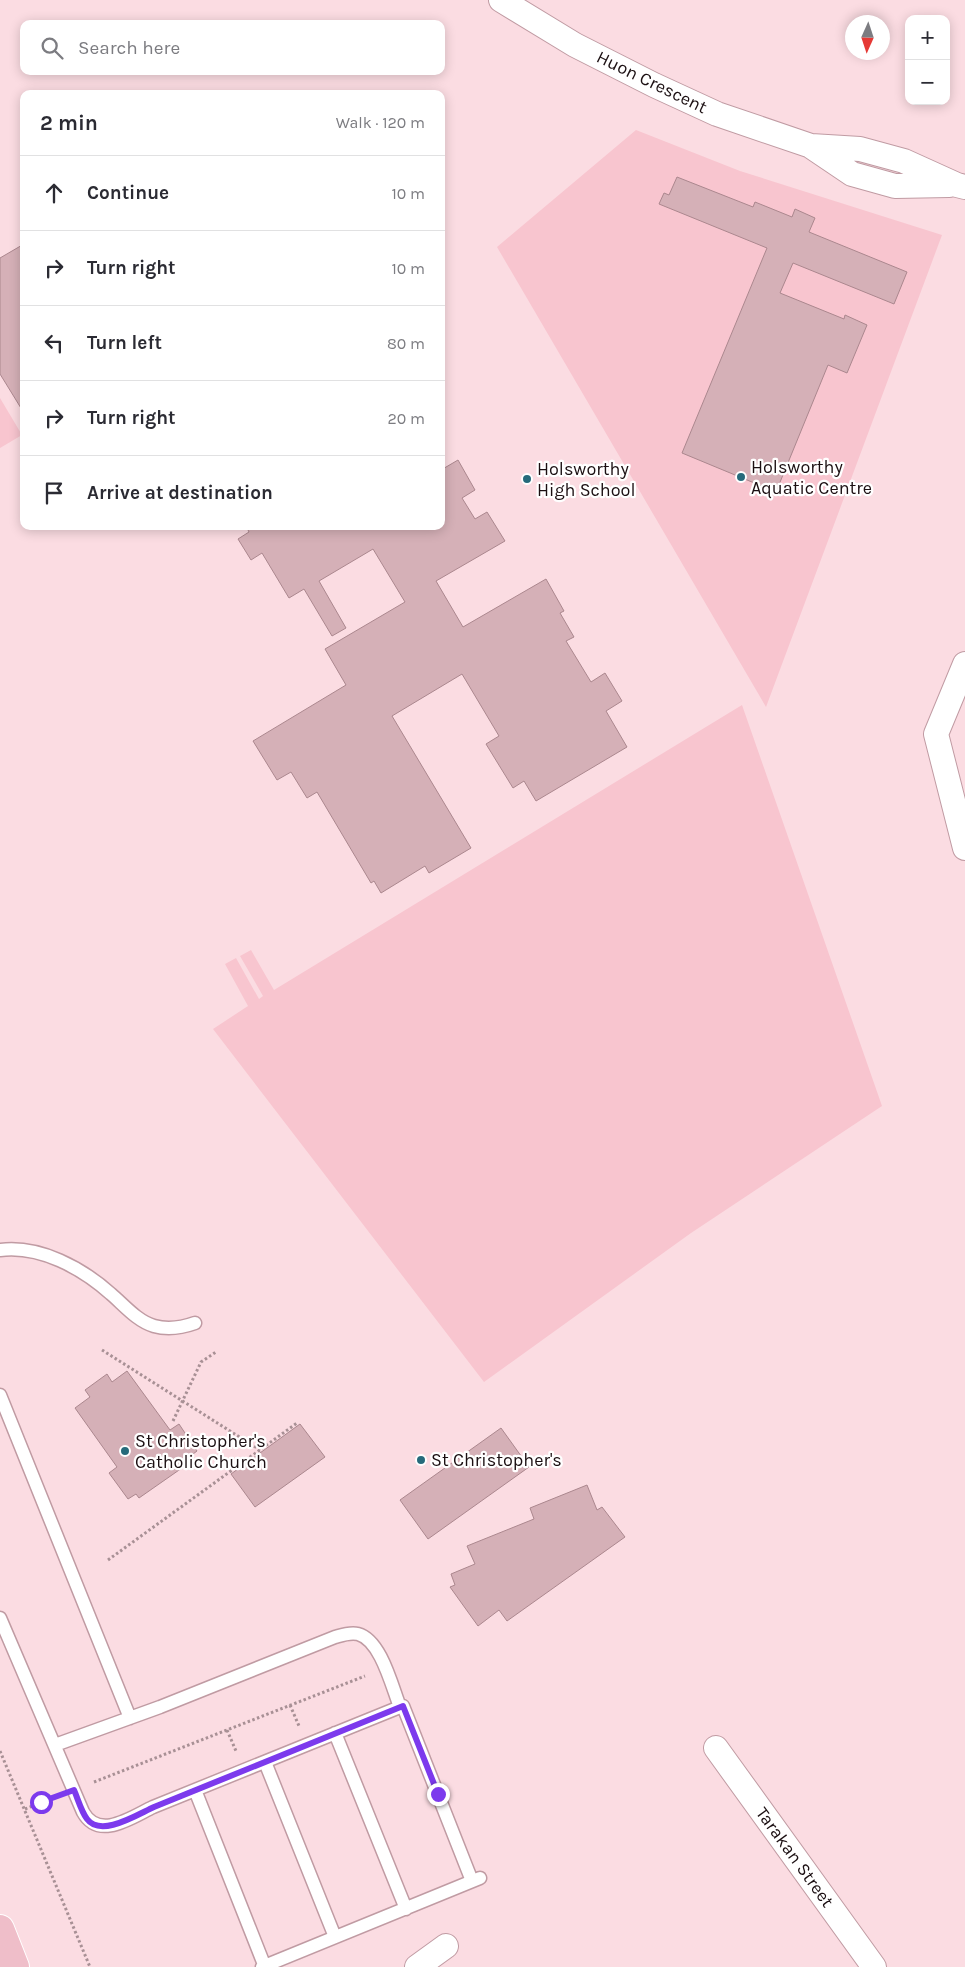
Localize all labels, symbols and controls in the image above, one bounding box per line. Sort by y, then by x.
north arrow [845,15,890,60]
map controls [905,15,950,105]
button: + [905,15,950,60]
search box [20,20,445,75]
icon: search [38,34,66,62]
text: Search here [78,37,180,59]
street label: Huon Crescent [593,46,711,118]
button: − [905,60,950,105]
text: 2 min [40,111,98,135]
text: Walk · 120 m [336,113,425,132]
icon: ahead [40,179,68,207]
text: Continue [87,182,169,204]
text: 10 m [391,184,425,203]
icon: right [40,254,68,282]
text: Turn right [87,257,176,279]
text: 10 m [391,259,425,278]
icon: left [40,329,68,357]
text: Turn left [87,332,162,354]
text: 80 m [387,334,425,353]
icon: right [40,404,68,432]
text: Turn right [87,407,176,429]
text: 20 m [387,409,425,428]
place label: Holsworthy Aquatic Centre [751,456,872,499]
place label: Holsworthy High School [537,458,635,501]
marker: Holsworthy Aquatic Centre [735,471,747,483]
marker: Holsworthy High School [521,473,533,485]
icon: arrive [40,479,68,507]
text: Arrive at destination [87,482,273,504]
place label: St Christopher's Catholic Church [135,1430,267,1473]
marker: St Christopher's Catholic Church [119,1445,131,1457]
place label: St Christopher's [431,1449,562,1471]
marker: St Christopher's [415,1454,427,1466]
route end [427,1783,450,1806]
route start [30,1791,53,1814]
street label: Tarakan Street [751,1803,839,1912]

